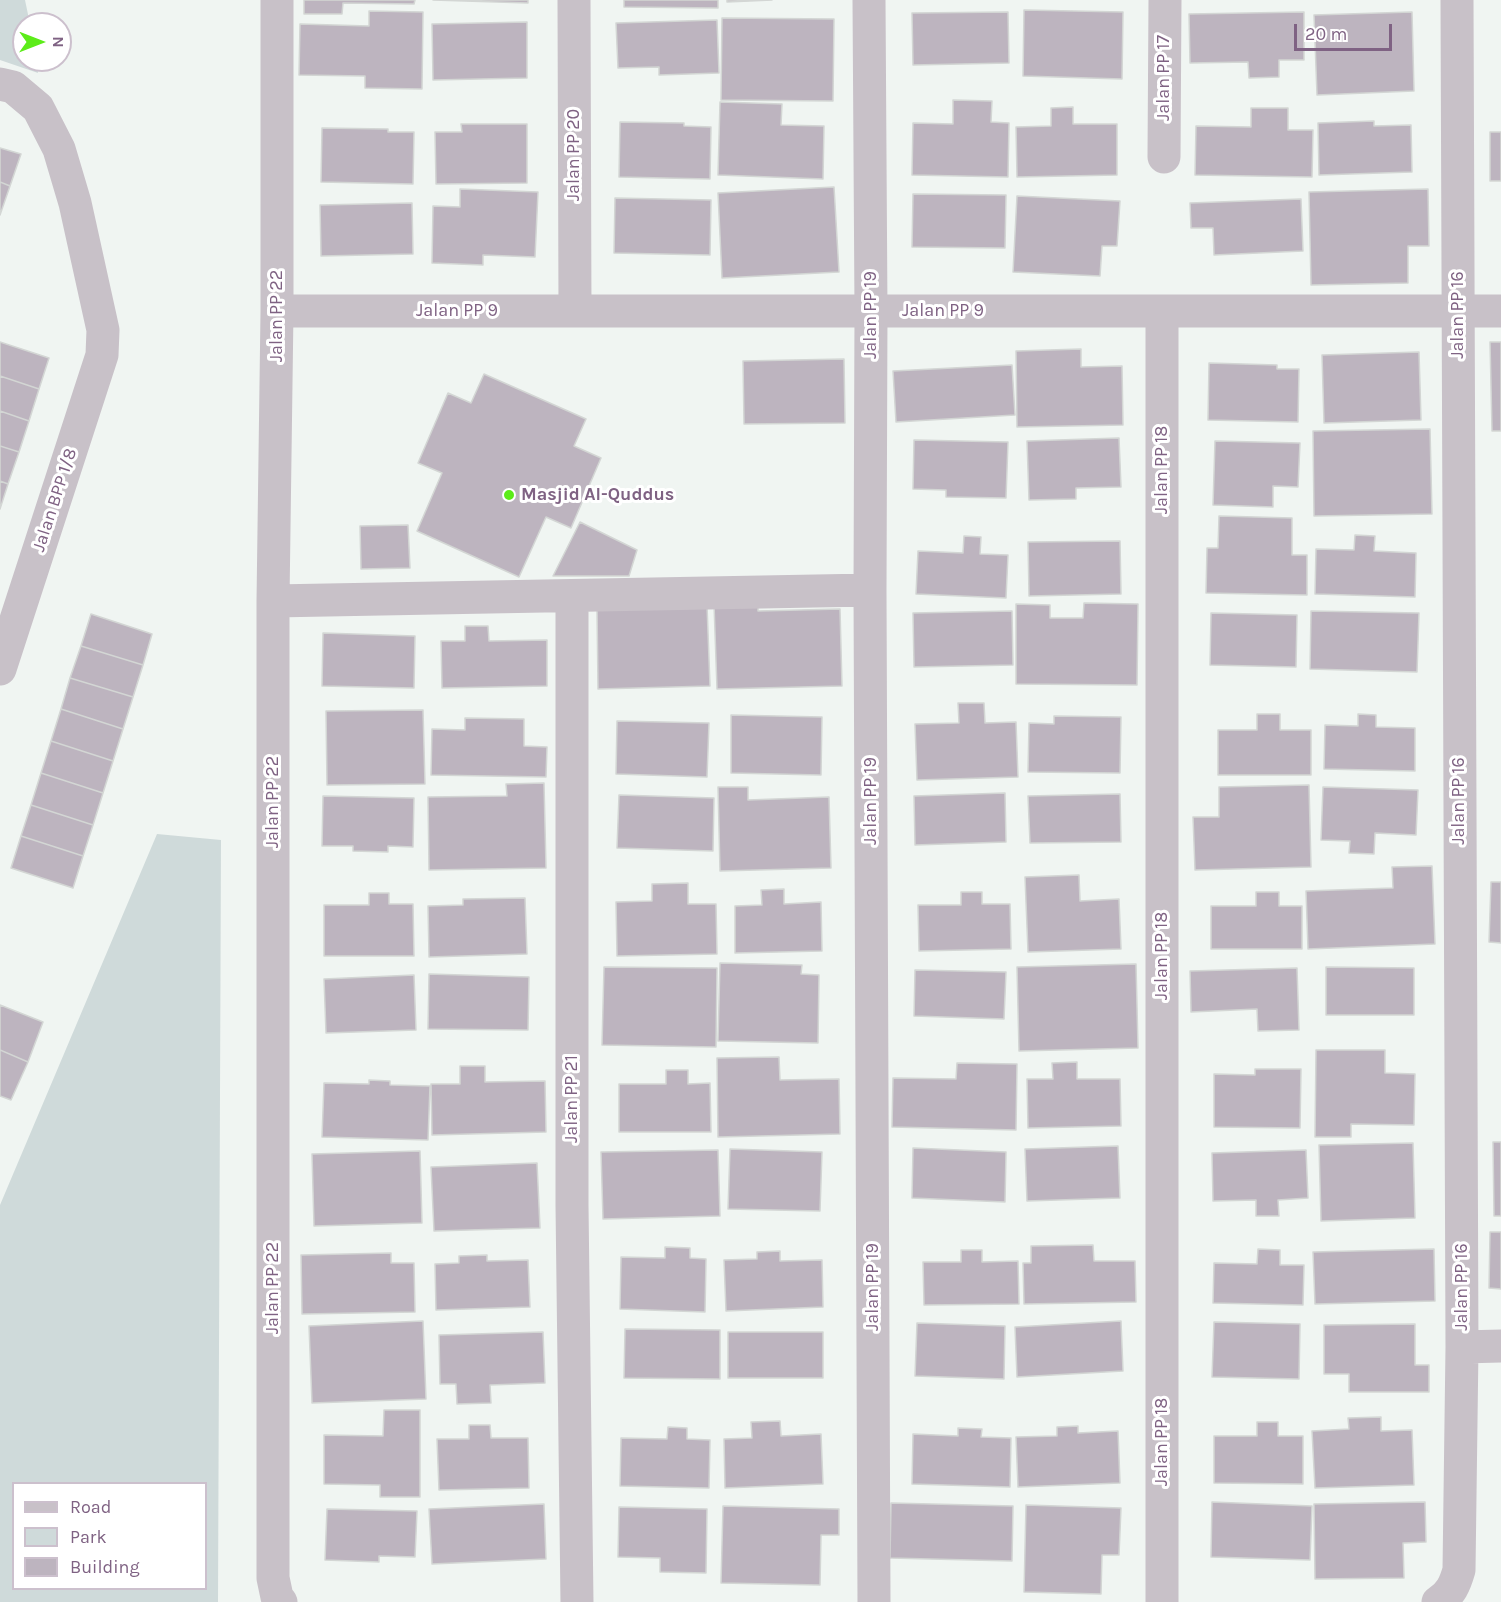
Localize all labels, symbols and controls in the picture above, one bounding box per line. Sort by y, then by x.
north arrow [12,12,72,72]
scale bar [1297,12,1394,50]
text: 20 m [1305,23,1347,45]
street label: Jalan PP 17 [1153,35,1175,121]
text: N [49,36,68,48]
street label: Jalan PP 20 [563,109,585,201]
street label: Jalan PP 22 [266,270,288,362]
street label: Jalan PP 19 [860,271,882,359]
street label: Jalan PP 16 [1447,271,1469,359]
street label: Jalan PP 9 [416,300,498,322]
street label: Jalan PP 9 [902,300,984,322]
street label: Jalan PP 18 [1151,426,1173,514]
street label: Jalan BPP 1/8 [28,446,82,554]
place label: Masjid Al-Quddus [521,484,674,506]
marker: Masjid Al-Quddus [502,488,516,502]
street label: Jalan PP 22 [262,756,284,848]
street label: Jalan PP 19 [860,757,882,845]
street label: Jalan PP 16 [1448,757,1470,845]
street label: Jalan PP 18 [1151,912,1173,1000]
street label: Jalan PP 21 [561,1055,583,1143]
street label: Jalan PP 22 [262,1242,284,1334]
street label: Jalan PP 19 [862,1243,884,1331]
street label: Jalan PP 16 [1451,1243,1473,1331]
street label: Jalan PP 18 [1151,1398,1173,1486]
legend [12,1482,207,1590]
text: Road [70,1496,111,1518]
text: Park [70,1526,107,1548]
text: Building [70,1556,140,1578]

